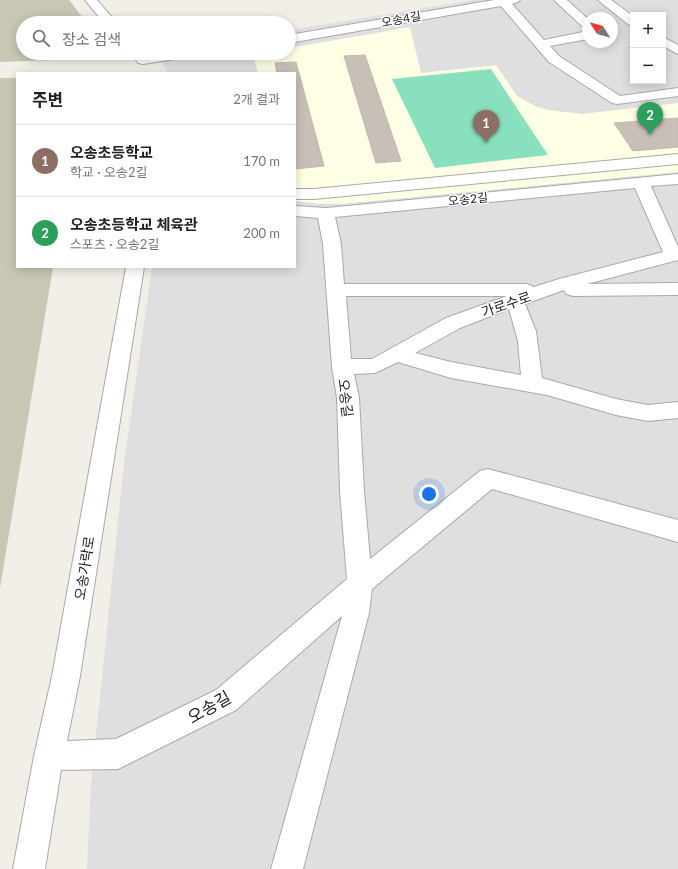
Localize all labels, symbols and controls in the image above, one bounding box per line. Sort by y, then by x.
street label: 오송4길 [380,8,422,30]
north arrow [582,12,618,48]
map controls [630,12,666,84]
button: + [630,12,666,48]
search box [16,16,296,60]
icon: search [30,27,52,49]
text: 장소 검색 [62,30,121,48]
button: − [630,48,666,84]
text: 주변 [32,89,63,110]
text: 2개 결과 [233,91,280,107]
pin: 2 [637,102,663,135]
pin: 1 [473,110,499,143]
text: 오송초등학교 [70,143,153,161]
text: 1 [41,153,49,169]
text: 170 m [243,153,280,169]
text: 학교 · 오송2길 [70,164,147,180]
street label: 오송2길 [447,189,489,209]
text: 오송초등학교 체육관 [70,215,198,233]
text: 2 [41,225,49,241]
text: 200 m [243,225,280,241]
text: 스포츠 · 오송2길 [70,236,159,252]
street label: 가로수로 [479,288,533,320]
street label: 오송길 [335,378,357,418]
your location [419,484,439,504]
street label: 오송가락로 [71,535,97,601]
street label: 오송길 [183,686,235,728]

